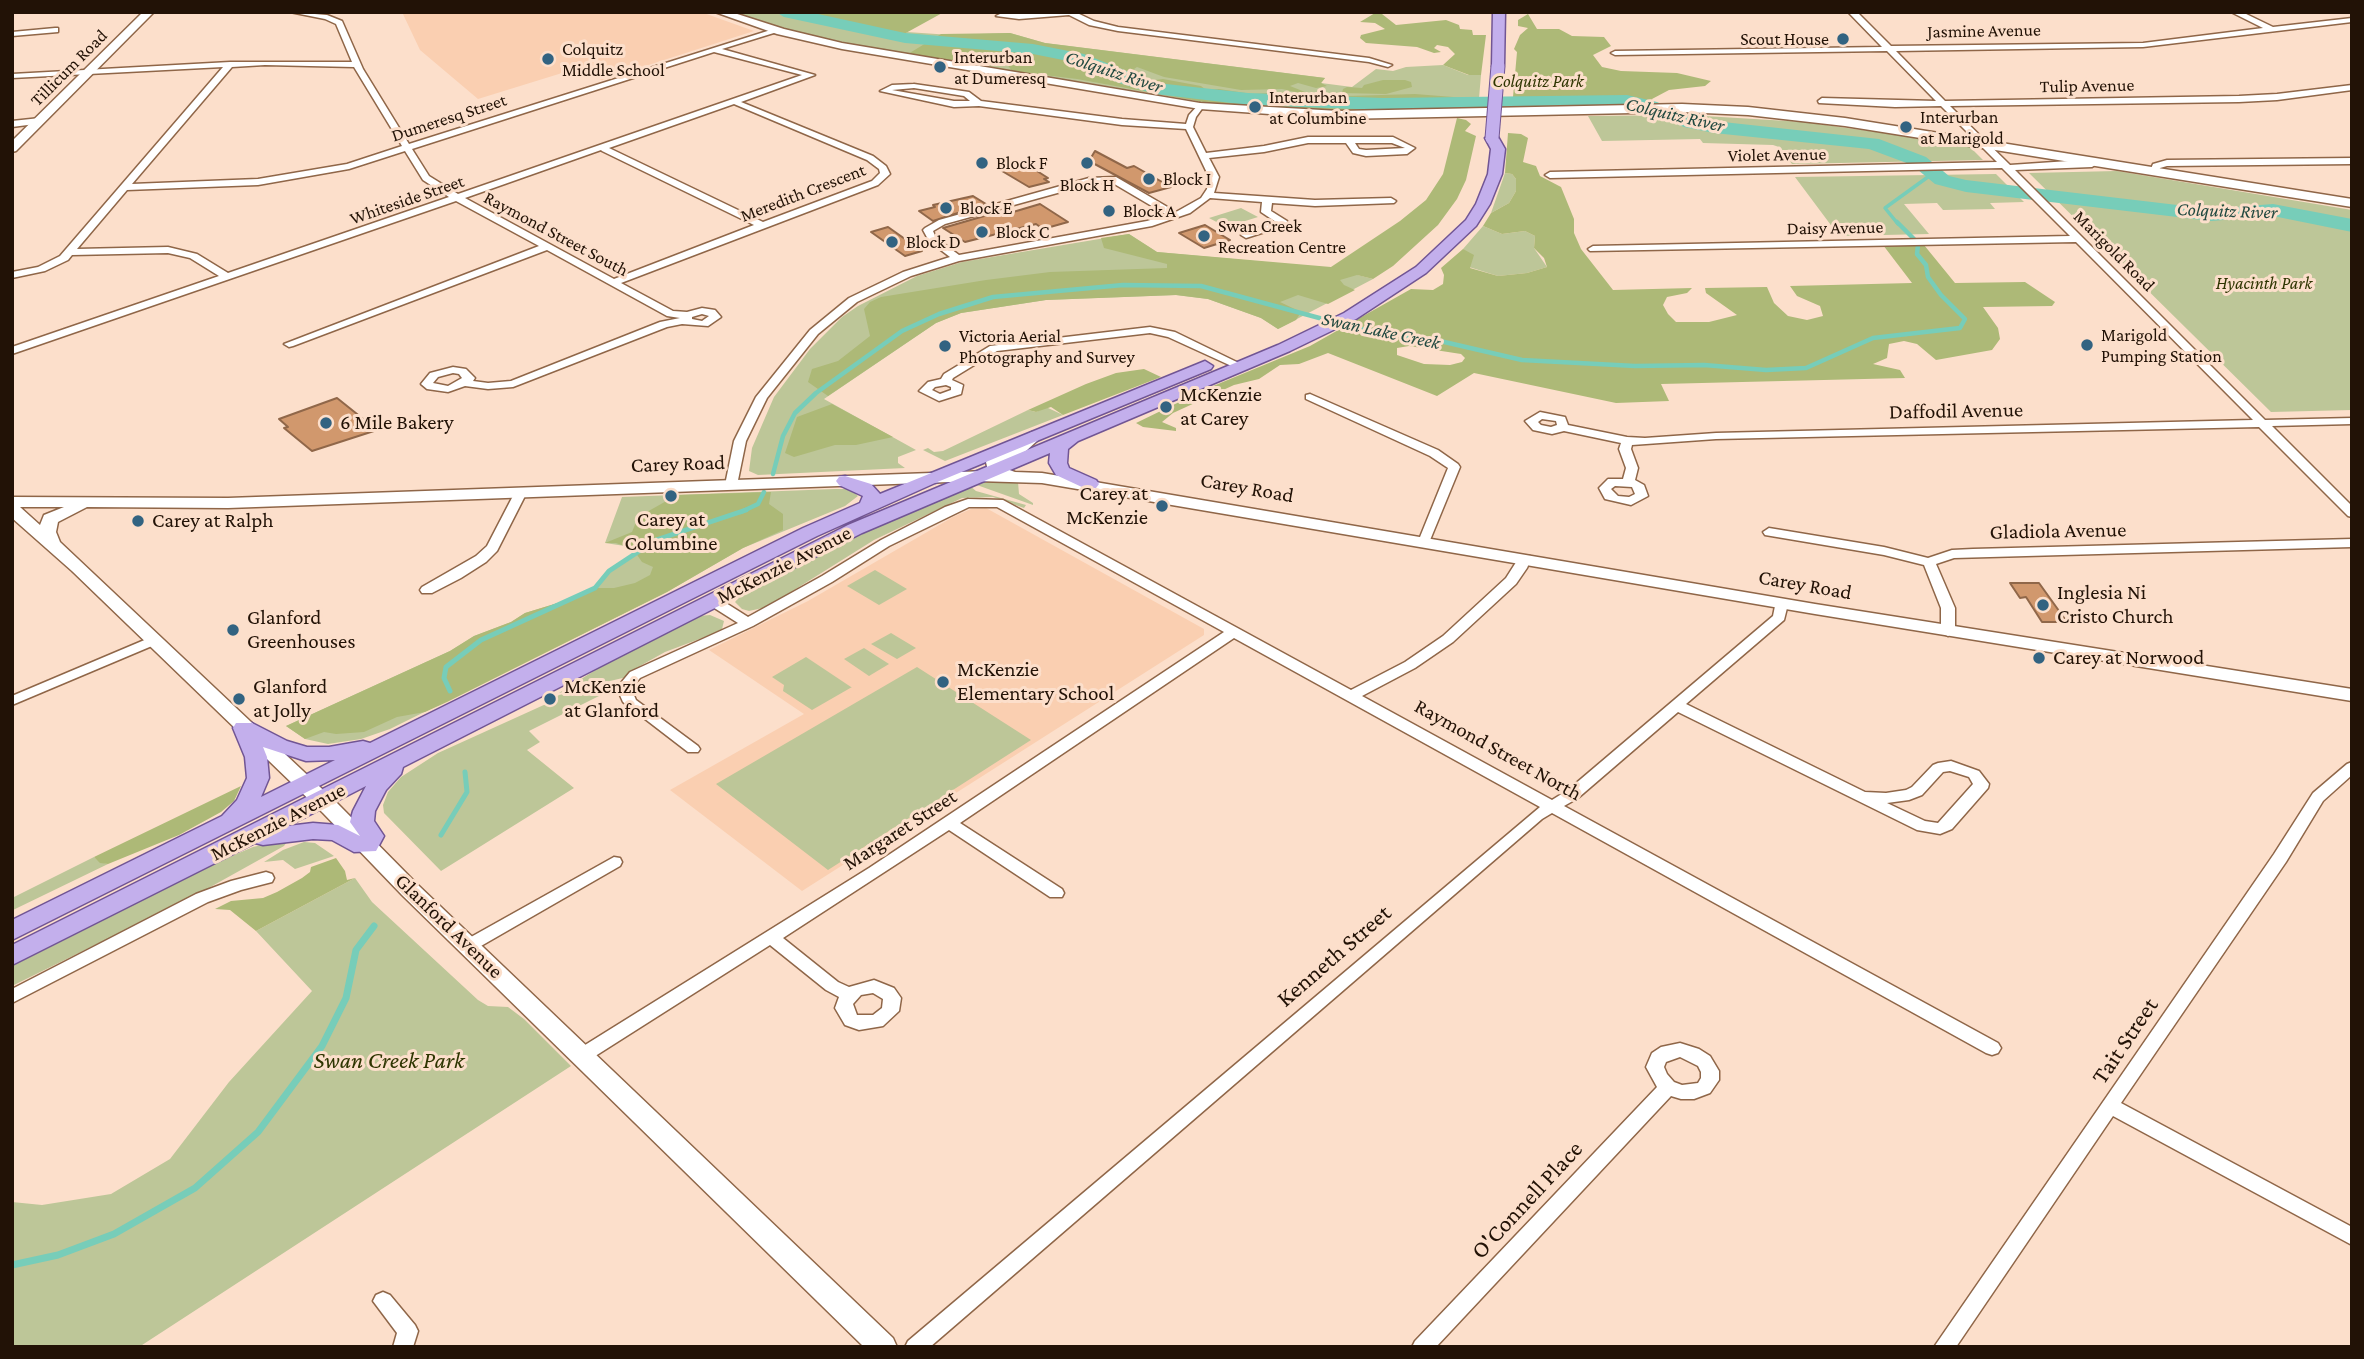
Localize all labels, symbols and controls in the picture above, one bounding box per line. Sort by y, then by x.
street label: Jasmine Avenue [1927,19,2041,43]
street label: Tillicum Road [26,25,112,111]
place label: Scout House [1740,28,1829,50]
marker: Scout House [1835,31,1851,47]
place label: Colquitz Middle School [562,38,665,80]
place label: Interurban at Dumeresq [954,46,1046,88]
water label: Colquitz River [1063,46,1165,98]
marker: Colquitz Middle School [540,51,556,67]
marker: Interurban at Dumeresq [932,59,948,75]
park label: Colquitz Park [1492,70,1584,92]
street label: Tulip Avenue [2040,74,2134,98]
place label: Interurban at Columbine [1269,86,1366,128]
street label: Dumeresq Street [389,89,509,147]
water label: Colquitz River [1623,93,1727,137]
marker: Interurban at Columbine [1247,99,1263,115]
place label: Interurban at Marigold [1920,106,2004,148]
marker: Interurban at Marigold [1898,119,1914,135]
street label: Violet Avenue [1728,143,1826,167]
place label: Block F [996,152,1048,174]
marker: Block F [974,155,990,171]
marker: Block H [1079,155,1095,171]
street label: Meredith Crescent [737,159,869,227]
place label: Block I [1163,168,1211,190]
street label: Whiteside Street [347,170,467,230]
marker: Block I [1141,171,1157,187]
place label: Block H [1060,174,1114,196]
street label: Raymond Street South [480,187,632,281]
place label: Block E [960,197,1013,219]
water label: Colquitz River [2176,198,2278,224]
marker: Block E [938,200,954,216]
place label: Block A [1123,200,1176,222]
marker: Block A [1101,203,1117,219]
street label: Marigold Road [2069,206,2159,296]
place label: Swan Creek Recreation Centre [1218,215,1346,258]
street label: Daisy Avenue [1786,216,1884,240]
place label: Block C [996,221,1049,243]
marker: Block C [974,224,990,240]
marker: Swan Creek Recreation Centre [1196,228,1212,244]
place label: Block D [906,231,961,253]
marker: Block D [884,234,900,250]
park label: Hyacinth Park [2216,272,2312,294]
water label: Swan Lake Creek [1320,307,1442,355]
place label: Marigold Pumping Station [2101,324,2222,366]
place label: Victoria Aerial Photography and Survey [959,325,1135,368]
marker: Marigold Pumping Station [2079,337,2095,353]
marker: Victoria Aerial Photography and Survey [937,338,953,354]
place label: McKenzie at Carey [1180,382,1262,432]
street label: Daffodil Avenue [1889,397,2023,425]
marker: McKenzie at Carey [1158,399,1174,415]
place label: 6 Mile Bakery [340,410,454,436]
marker: 6 Mile Bakery [318,415,334,431]
street label: Carey Road [630,450,726,478]
street label: Carey Road [1198,467,1296,509]
place label: Carey at McKenzie [1066,481,1148,531]
marker: Carey at Columbine [663,488,679,504]
marker: Carey at McKenzie [1154,498,1170,514]
place label: Carey at Columbine [624,507,718,557]
place label: Carey at Ralph [152,508,273,534]
marker: Carey at Ralph [130,513,146,529]
street label: Gladiola Avenue [1990,517,2126,545]
street label: McKenzie Avenue [712,520,856,610]
street label: Carey Road [1756,564,1854,606]
place label: Inglesia Ni Cristo Church [2057,580,2173,630]
marker: Inglesia Ni Cristo Church [2035,597,2051,613]
place label: Glanford Greenhouses [247,605,356,655]
marker: Glanford Greenhouses [225,622,241,638]
place label: Carey at Norwood [2053,645,2204,671]
marker: Carey at Norwood [2031,650,2047,666]
place label: McKenzie Elementary School [957,657,1114,707]
place label: Glanford at Jolly [253,674,327,724]
place label: McKenzie at Glanford [564,674,659,724]
marker: McKenzie Elementary School [935,674,951,690]
marker: Glanford at Jolly [231,691,247,707]
marker: McKenzie at Glanford [542,691,558,707]
street label: Raymond Street North [1410,694,1586,806]
street label: McKenzie Avenue [206,777,350,867]
street label: Margaret Street [838,784,962,876]
street label: Glanford Avenue [390,868,508,984]
street label: Kenneth Street [1271,899,1397,1013]
street label: Tait Street [2086,992,2164,1090]
park label: Swan Creek Park [313,1047,465,1075]
street label: O'Connell Place [1465,1135,1589,1265]

